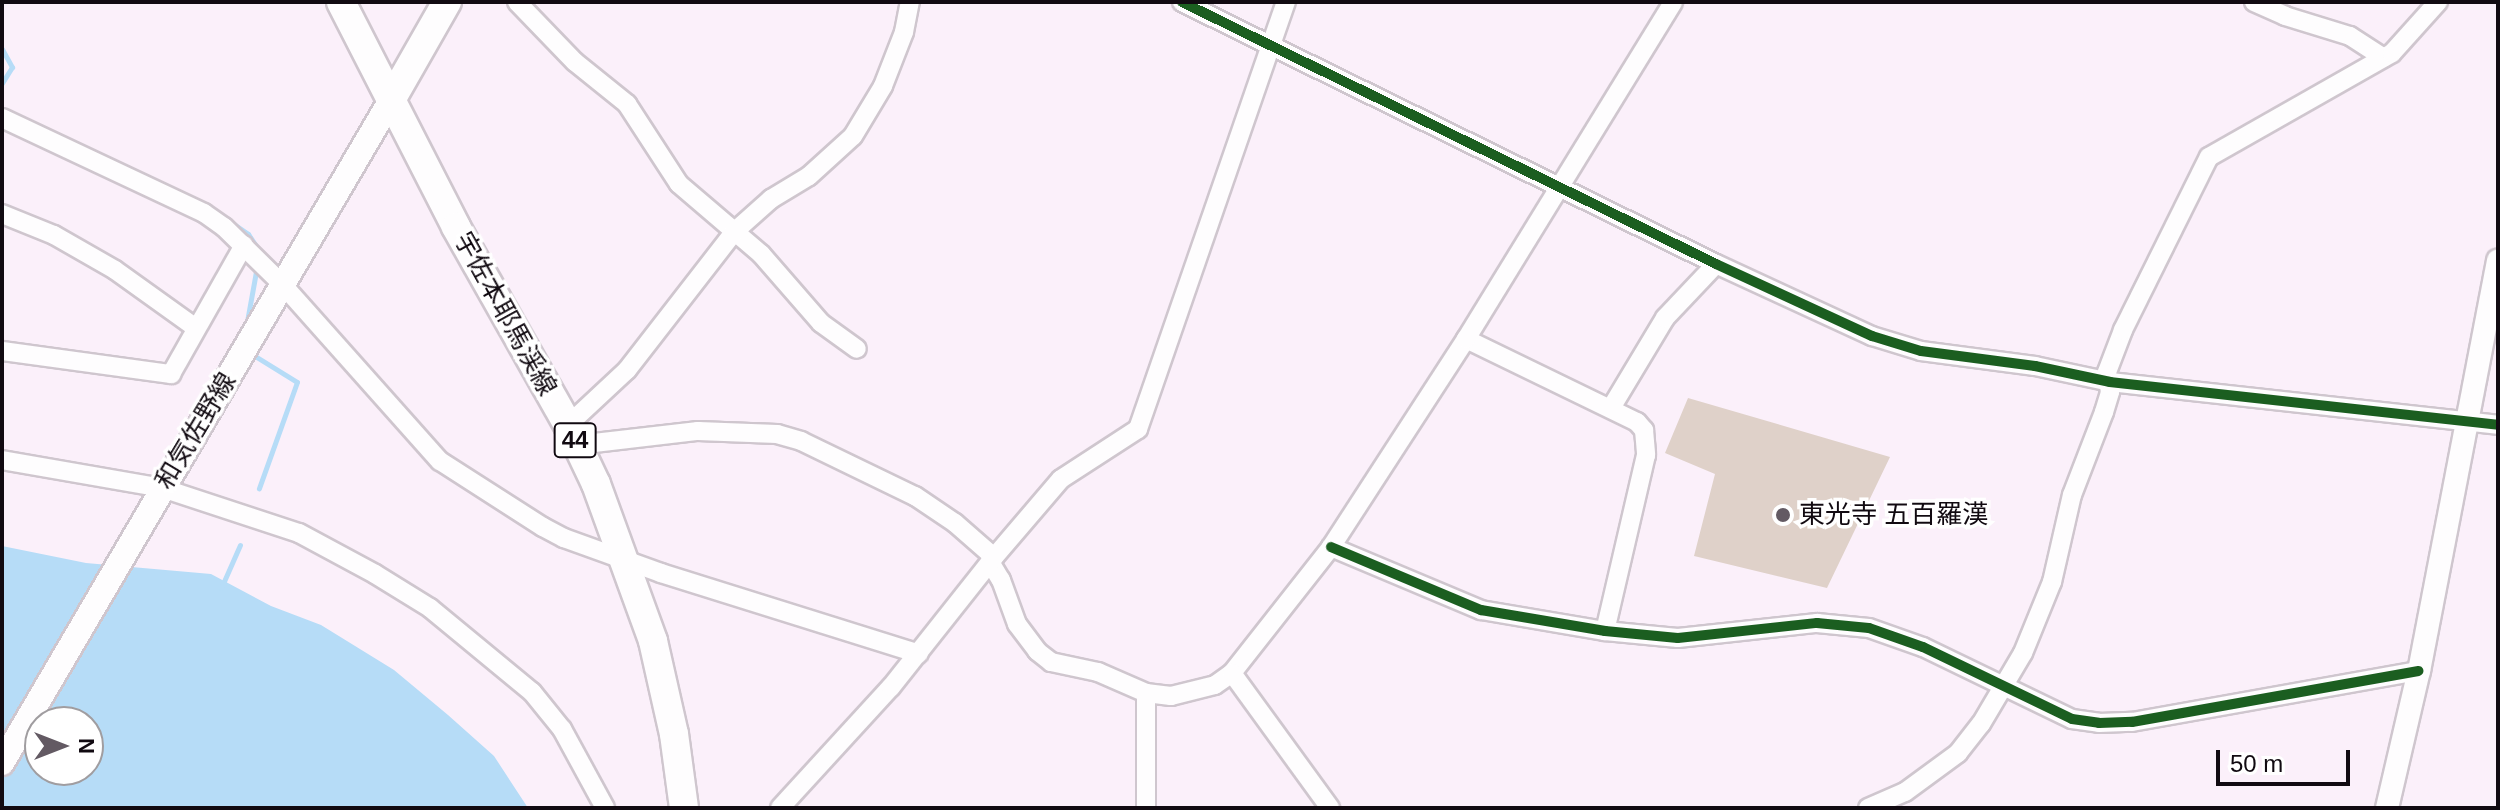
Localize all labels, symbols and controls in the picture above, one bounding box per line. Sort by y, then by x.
street label: 宇佐本耶馬渓線 [447,227,563,401]
street label: 和気佐野線 [149,367,243,495]
road number: 44 [553,420,597,460]
place label: 東光寺 五百羅漢 [1799,499,1988,531]
marker: 東光寺 五百羅漢 [1774,506,1792,524]
north arrow [24,706,104,786]
scale bar [2220,734,2354,784]
text: N [74,738,99,754]
text: 50 m [2230,750,2283,777]

